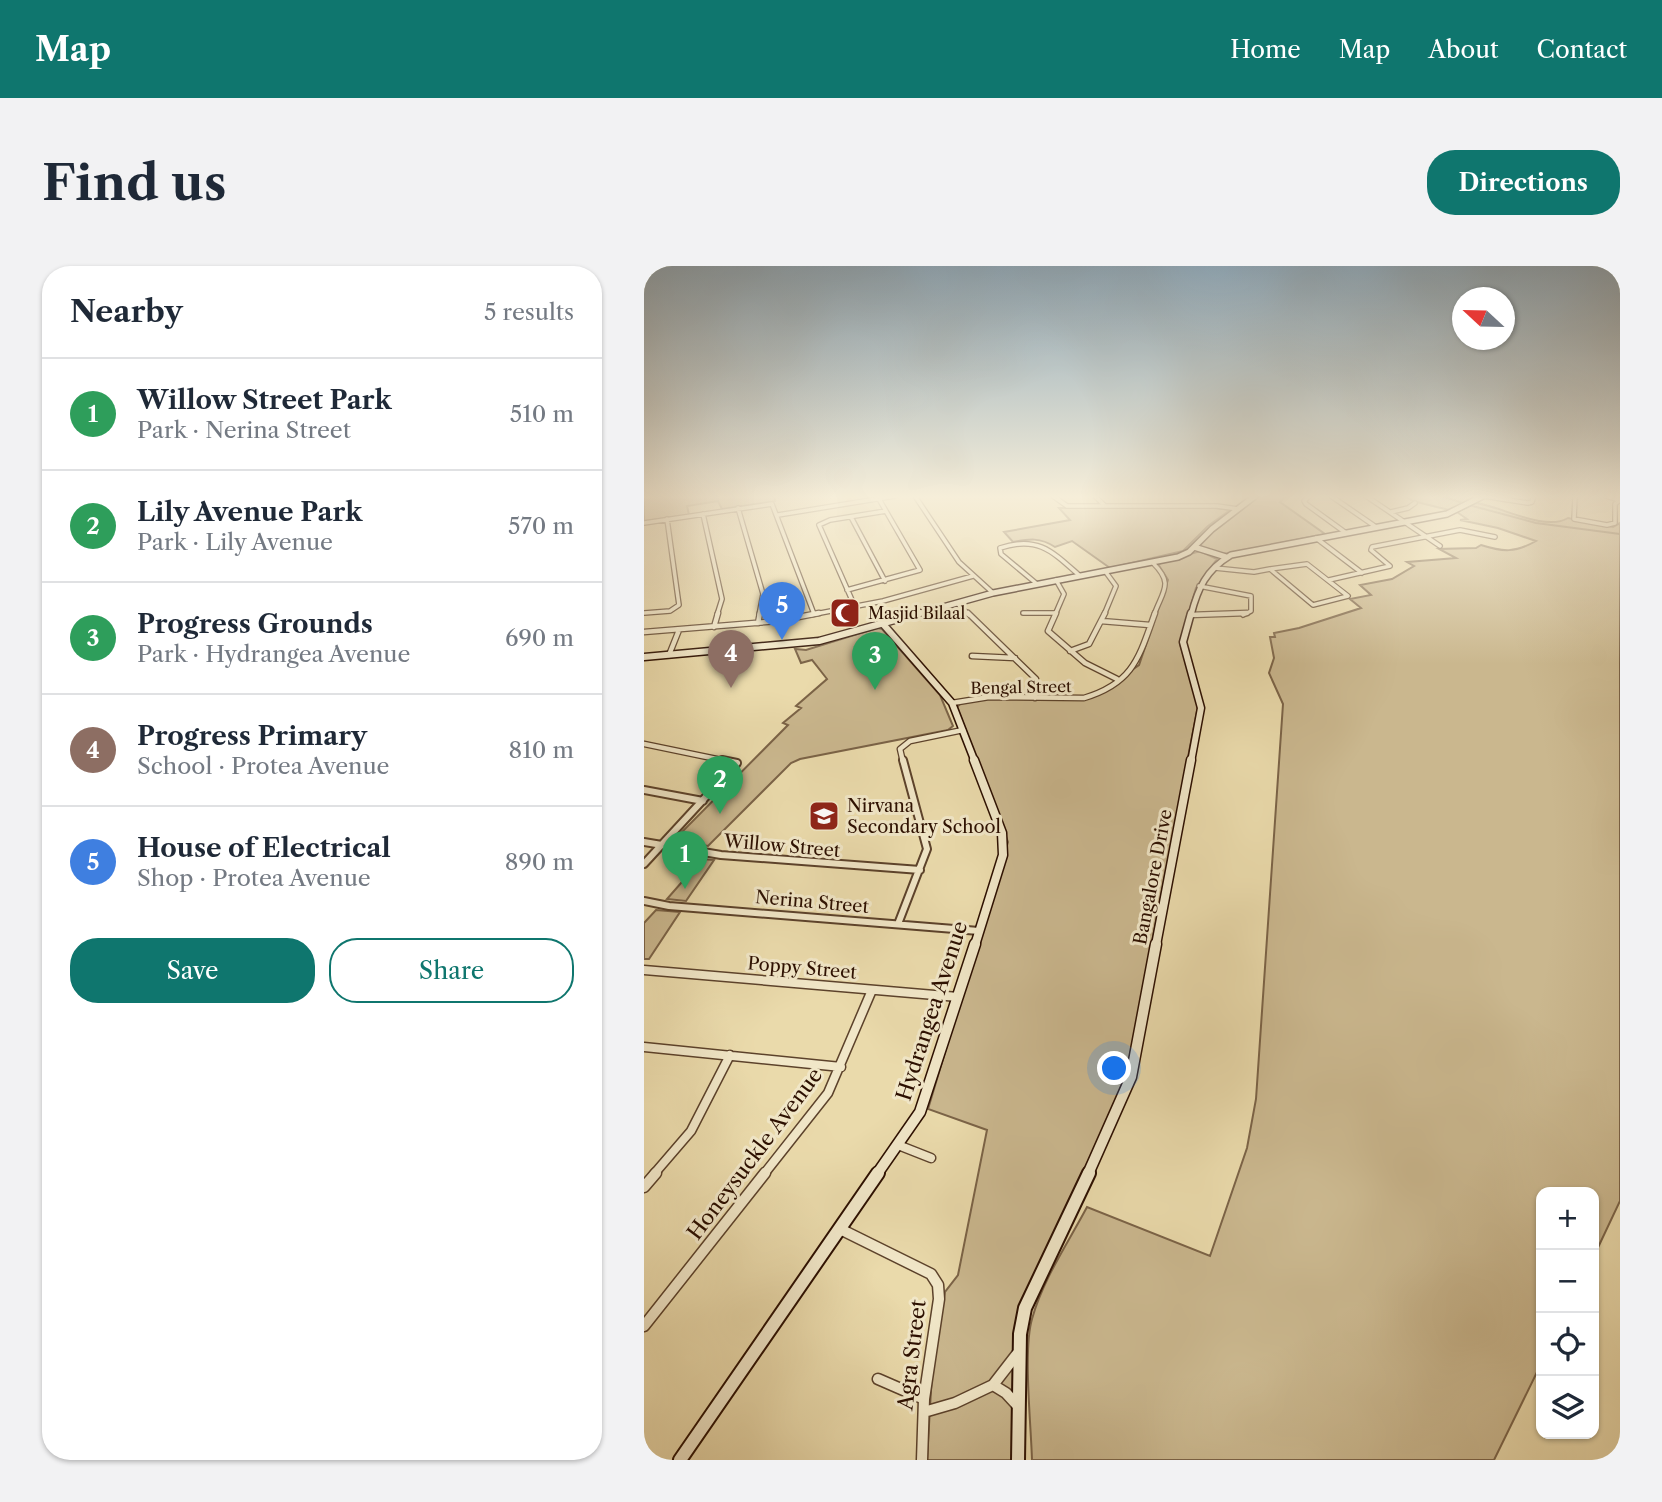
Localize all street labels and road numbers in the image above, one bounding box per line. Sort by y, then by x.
street label: Bengal Street [970,676,1072,698]
street label: Bangalore Drive [1129,807,1177,947]
street label: Willow Street [722,830,842,862]
street label: Nerina Street [754,886,870,918]
street label: Hydrangea Avenue [891,918,972,1104]
street label: Poppy Street [746,952,858,984]
street label: Honeysuckle Avenue [682,1063,827,1245]
street label: Agra Street [892,1298,931,1413]

